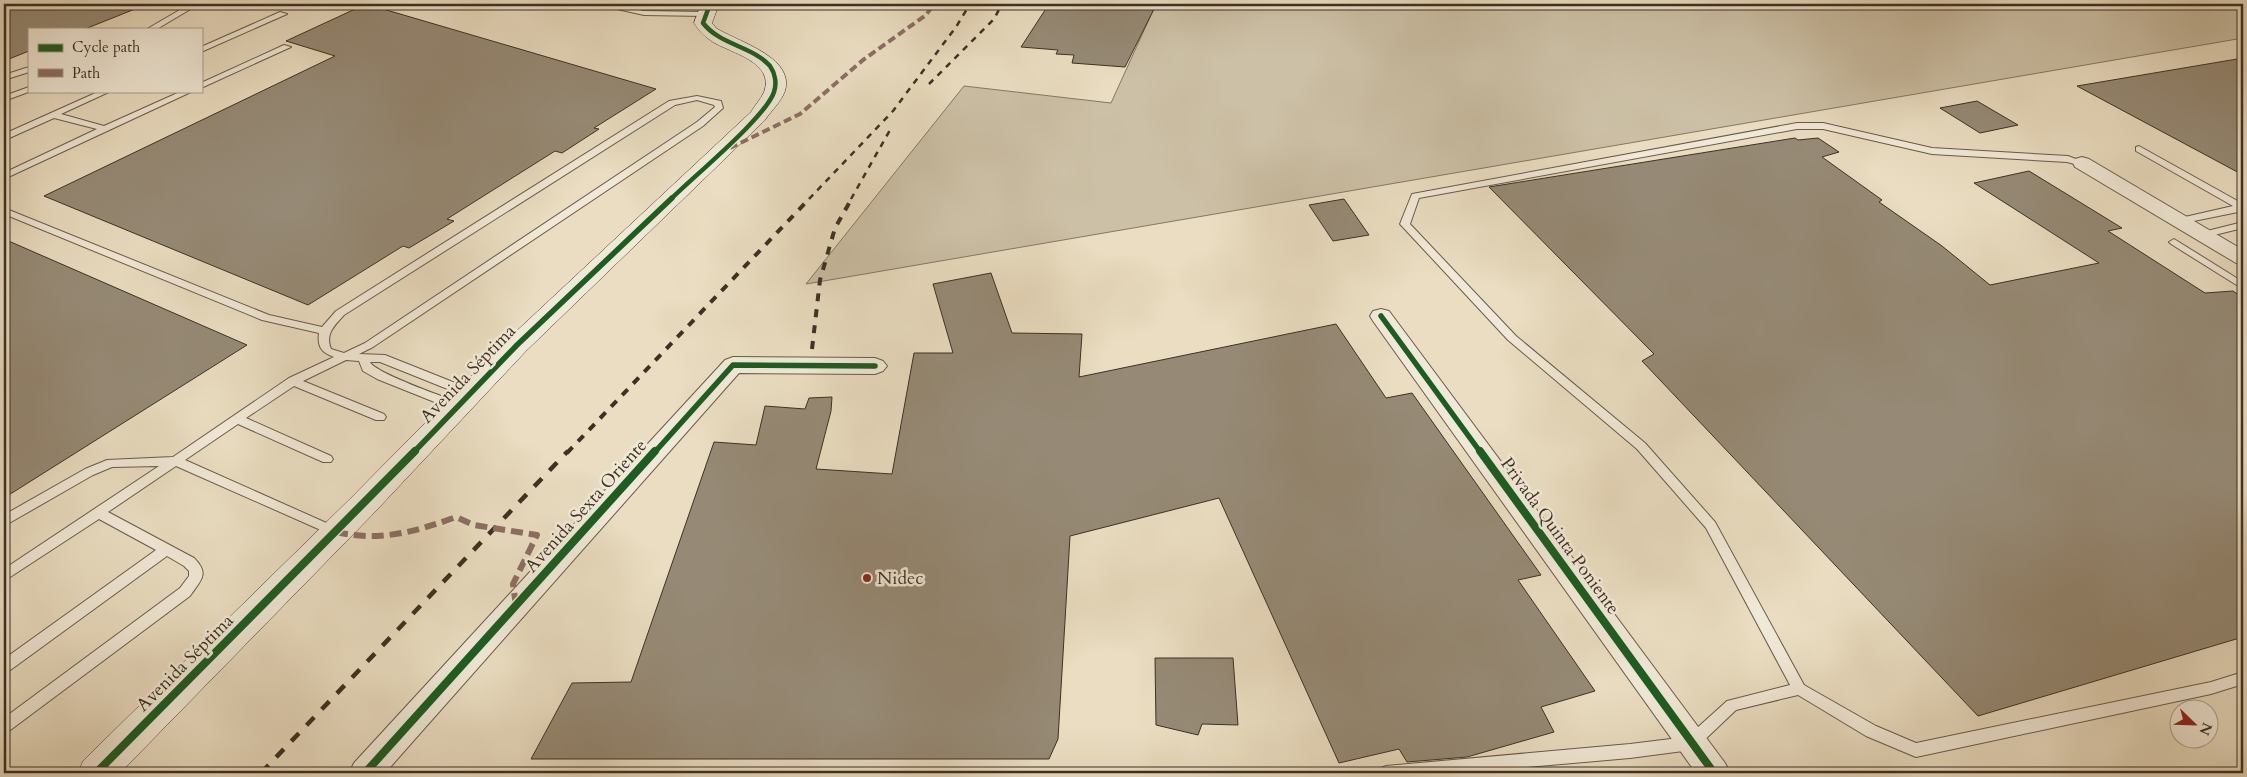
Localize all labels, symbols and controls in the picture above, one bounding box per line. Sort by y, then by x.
legend [28,28,202,92]
text: Cycle path [72,37,141,57]
text: Path [72,63,101,83]
street label: Avenida Séptima [415,319,522,429]
street label: Avenida Sexta Oriente [519,434,653,578]
street label: Privada Quinta Poniente [1495,452,1625,620]
place label: Nidec [877,566,923,591]
marker: Nidec [861,572,873,584]
street label: Avenida Séptima [131,609,239,717]
north arrow [2170,700,2220,750]
text: N [2194,720,2217,738]

